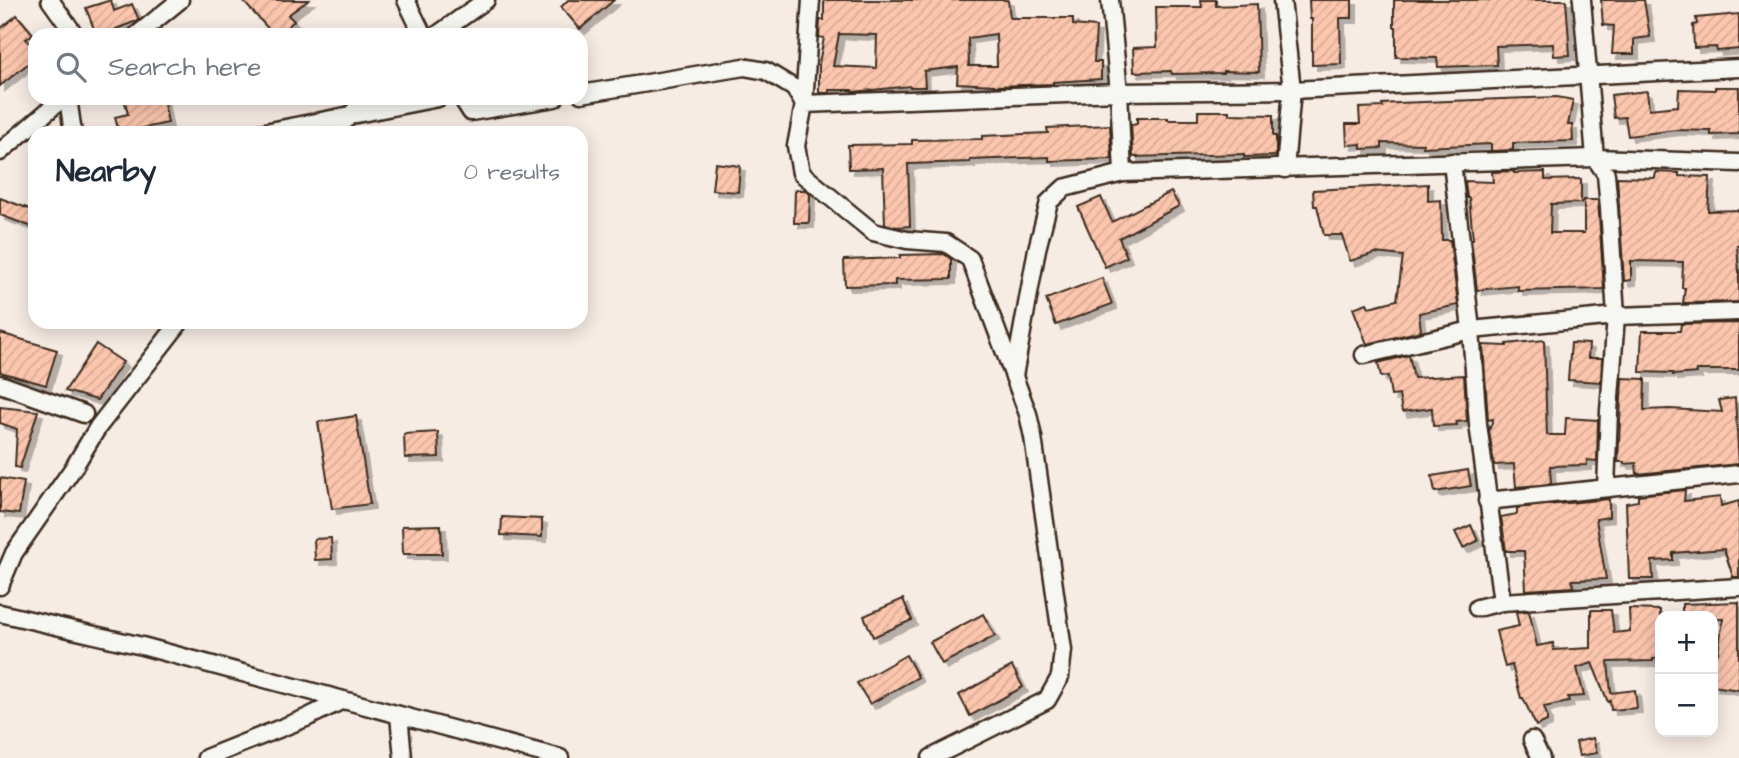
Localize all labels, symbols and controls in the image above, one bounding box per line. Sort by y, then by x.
search box [28,28,588,105]
icon: search [52,48,90,86]
text: Search here [108,49,261,85]
text: Nearby [56,151,156,193]
text: 0 results [463,156,560,188]
map controls [1655,611,1718,737]
button: + [1655,611,1718,674]
button: − [1655,674,1718,737]

